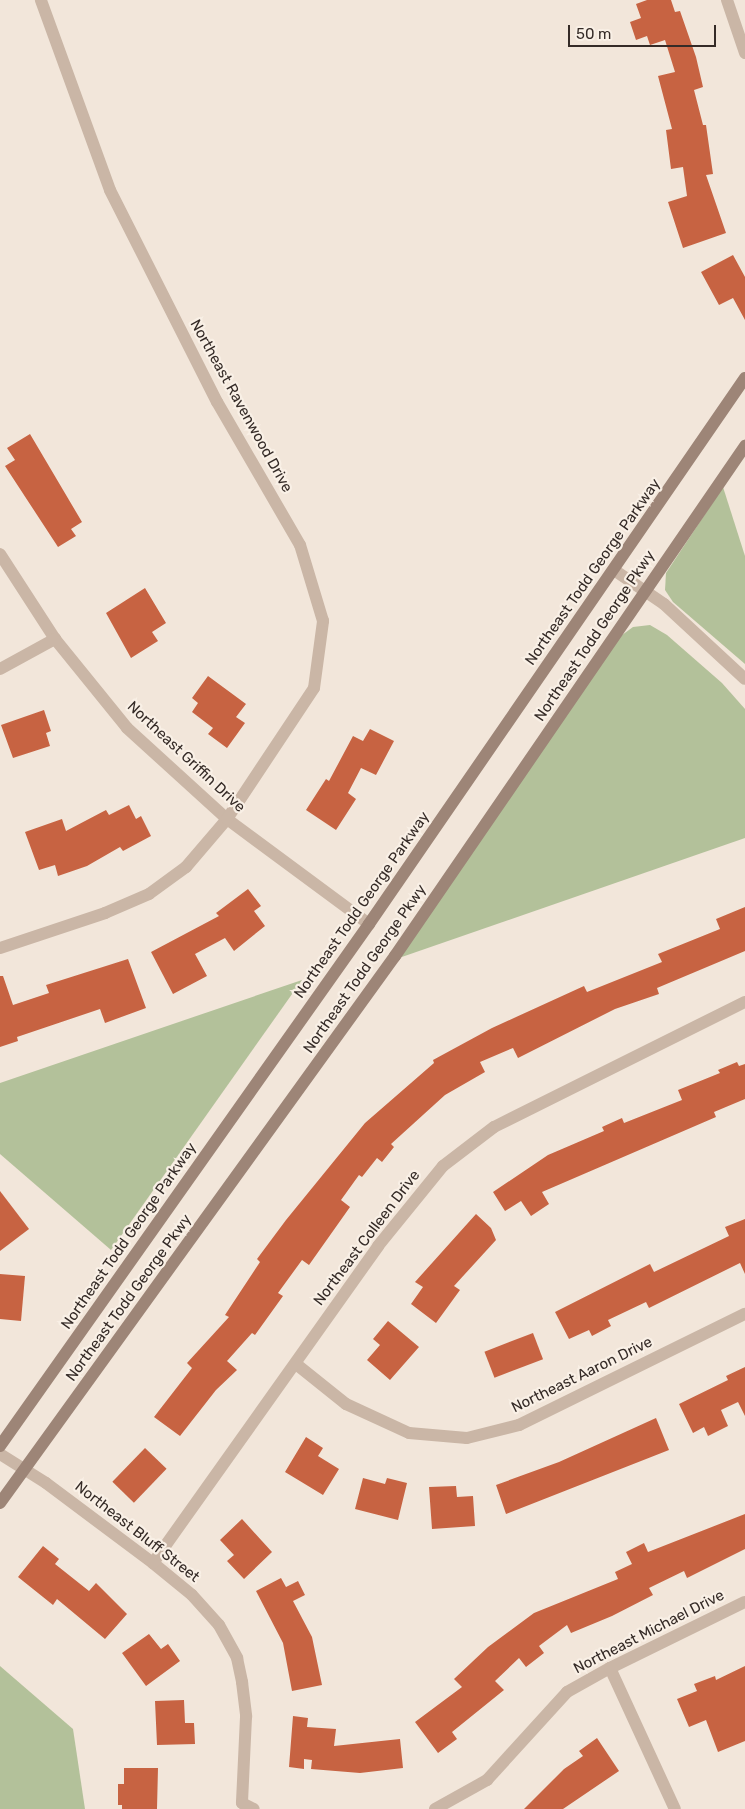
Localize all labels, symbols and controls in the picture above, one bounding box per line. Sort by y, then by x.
scale bar [570,15,718,47]
text: 50 m [576,25,611,43]
street label: Northeast Ravenwood Drive [186,316,296,496]
street label: Northeast Todd George Parkway [521,475,665,669]
street label: Northeast Todd George Pkwy [531,547,659,725]
street label: Northeast Griffin Drive [123,698,249,816]
street label: Northeast Todd George Parkway [290,808,434,1002]
street label: Northeast Todd George Pkwy [300,881,430,1057]
street label: Northeast Todd George Parkway [57,1139,201,1333]
street label: Northeast Colleen Drive [310,1167,424,1309]
street label: Northeast Todd George Pkwy [62,1211,196,1385]
street label: Northeast Aaron Drive [508,1333,656,1417]
street label: Northeast Bluff Street [71,1478,203,1586]
street label: Northeast Michael Drive [571,1586,727,1678]

